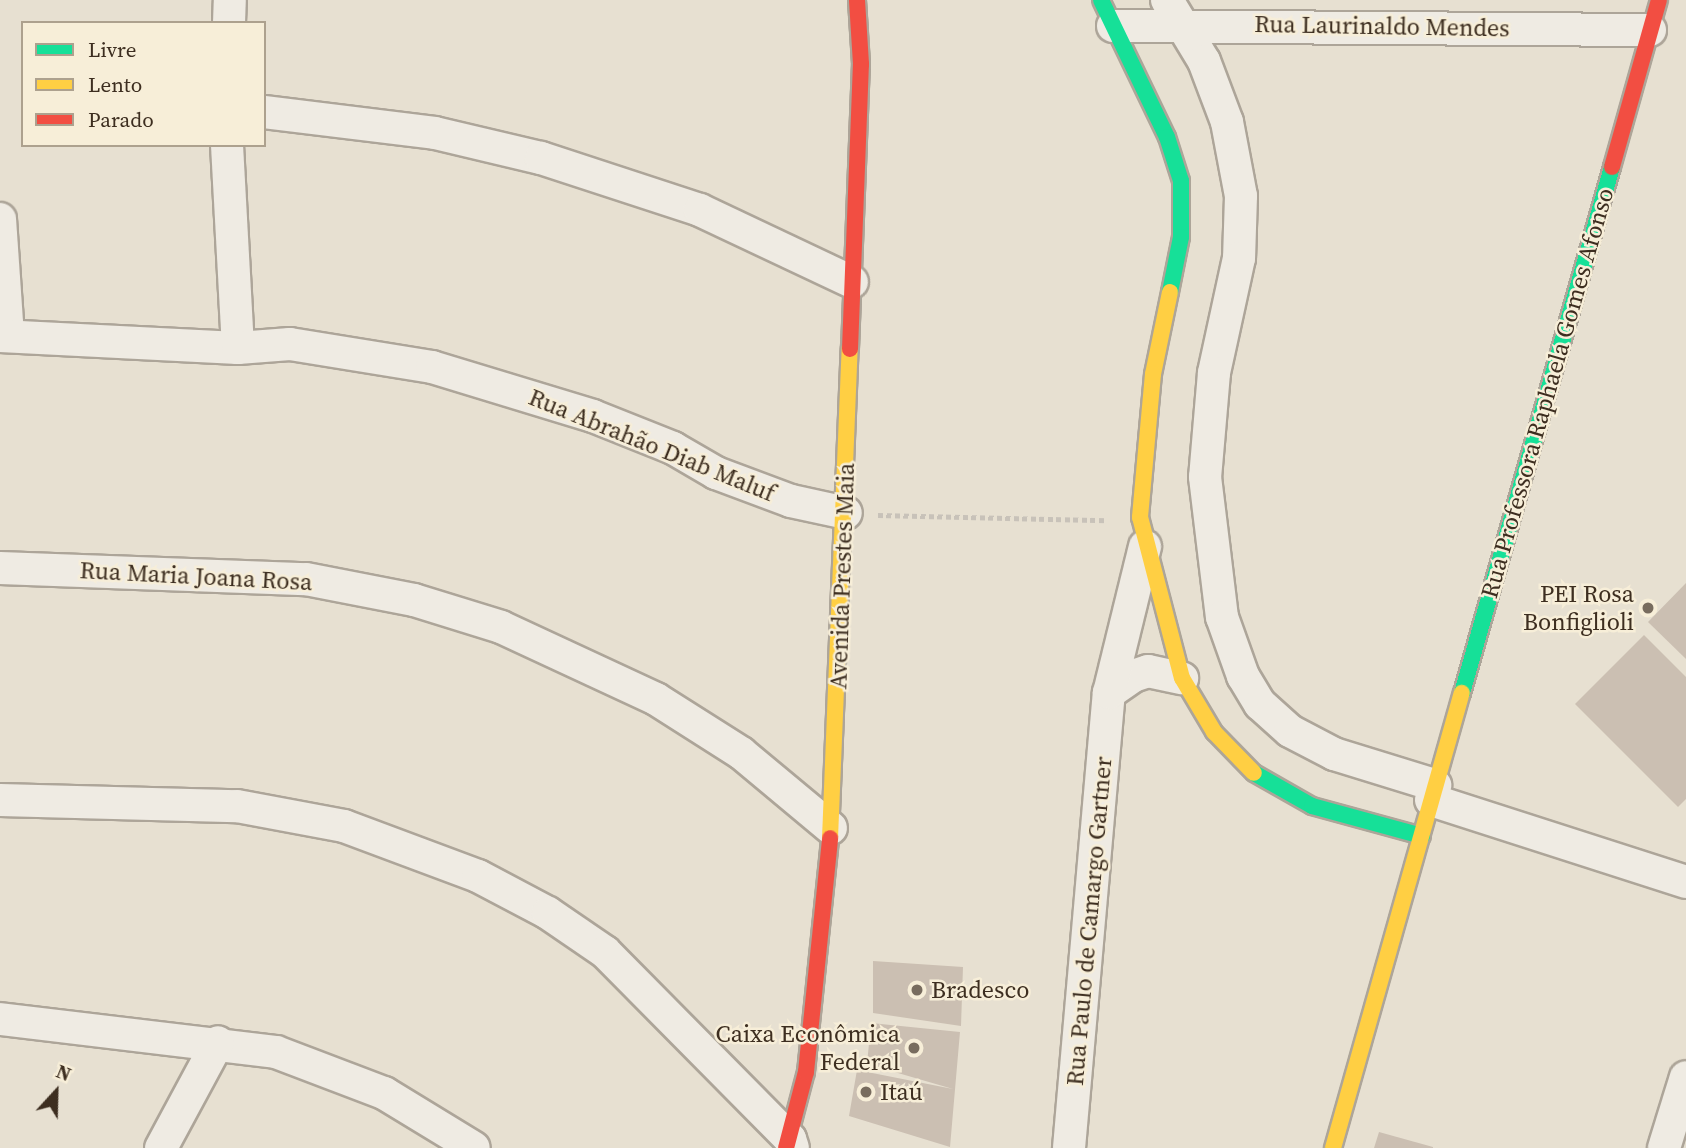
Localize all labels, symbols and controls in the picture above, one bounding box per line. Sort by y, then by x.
street label: Rua Laurinaldo Mendes [1254,9,1510,43]
legend [21,21,266,147]
text: Livre [88,35,136,64]
text: Lento [88,70,142,99]
text: Parado [88,105,154,134]
street label: Rua Professora Raphaela Gomes Afonso [1475,185,1619,601]
street label: Rua Abrahão Diab Maluf [525,382,779,508]
street label: Avenida Prestes Maia [824,462,860,690]
street label: Rua Maria Joana Rosa [79,556,313,596]
place label: PEI Rosa Bonfiglioli [1523,580,1634,636]
marker: PEI Rosa Bonfiglioli [1640,600,1656,616]
street label: Rua Paulo de Camargo Gartner [1060,755,1118,1087]
place label: Bradesco [931,976,1029,1004]
marker: Bradesco [909,982,925,998]
place label: Caixa Econômica Federal [716,1020,900,1076]
marker: Caixa Econômica Federal [906,1040,922,1056]
north arrow [21,1057,91,1127]
text: N [53,1058,75,1087]
place label: Itaú [880,1078,923,1106]
marker: Itaú [858,1084,874,1100]

